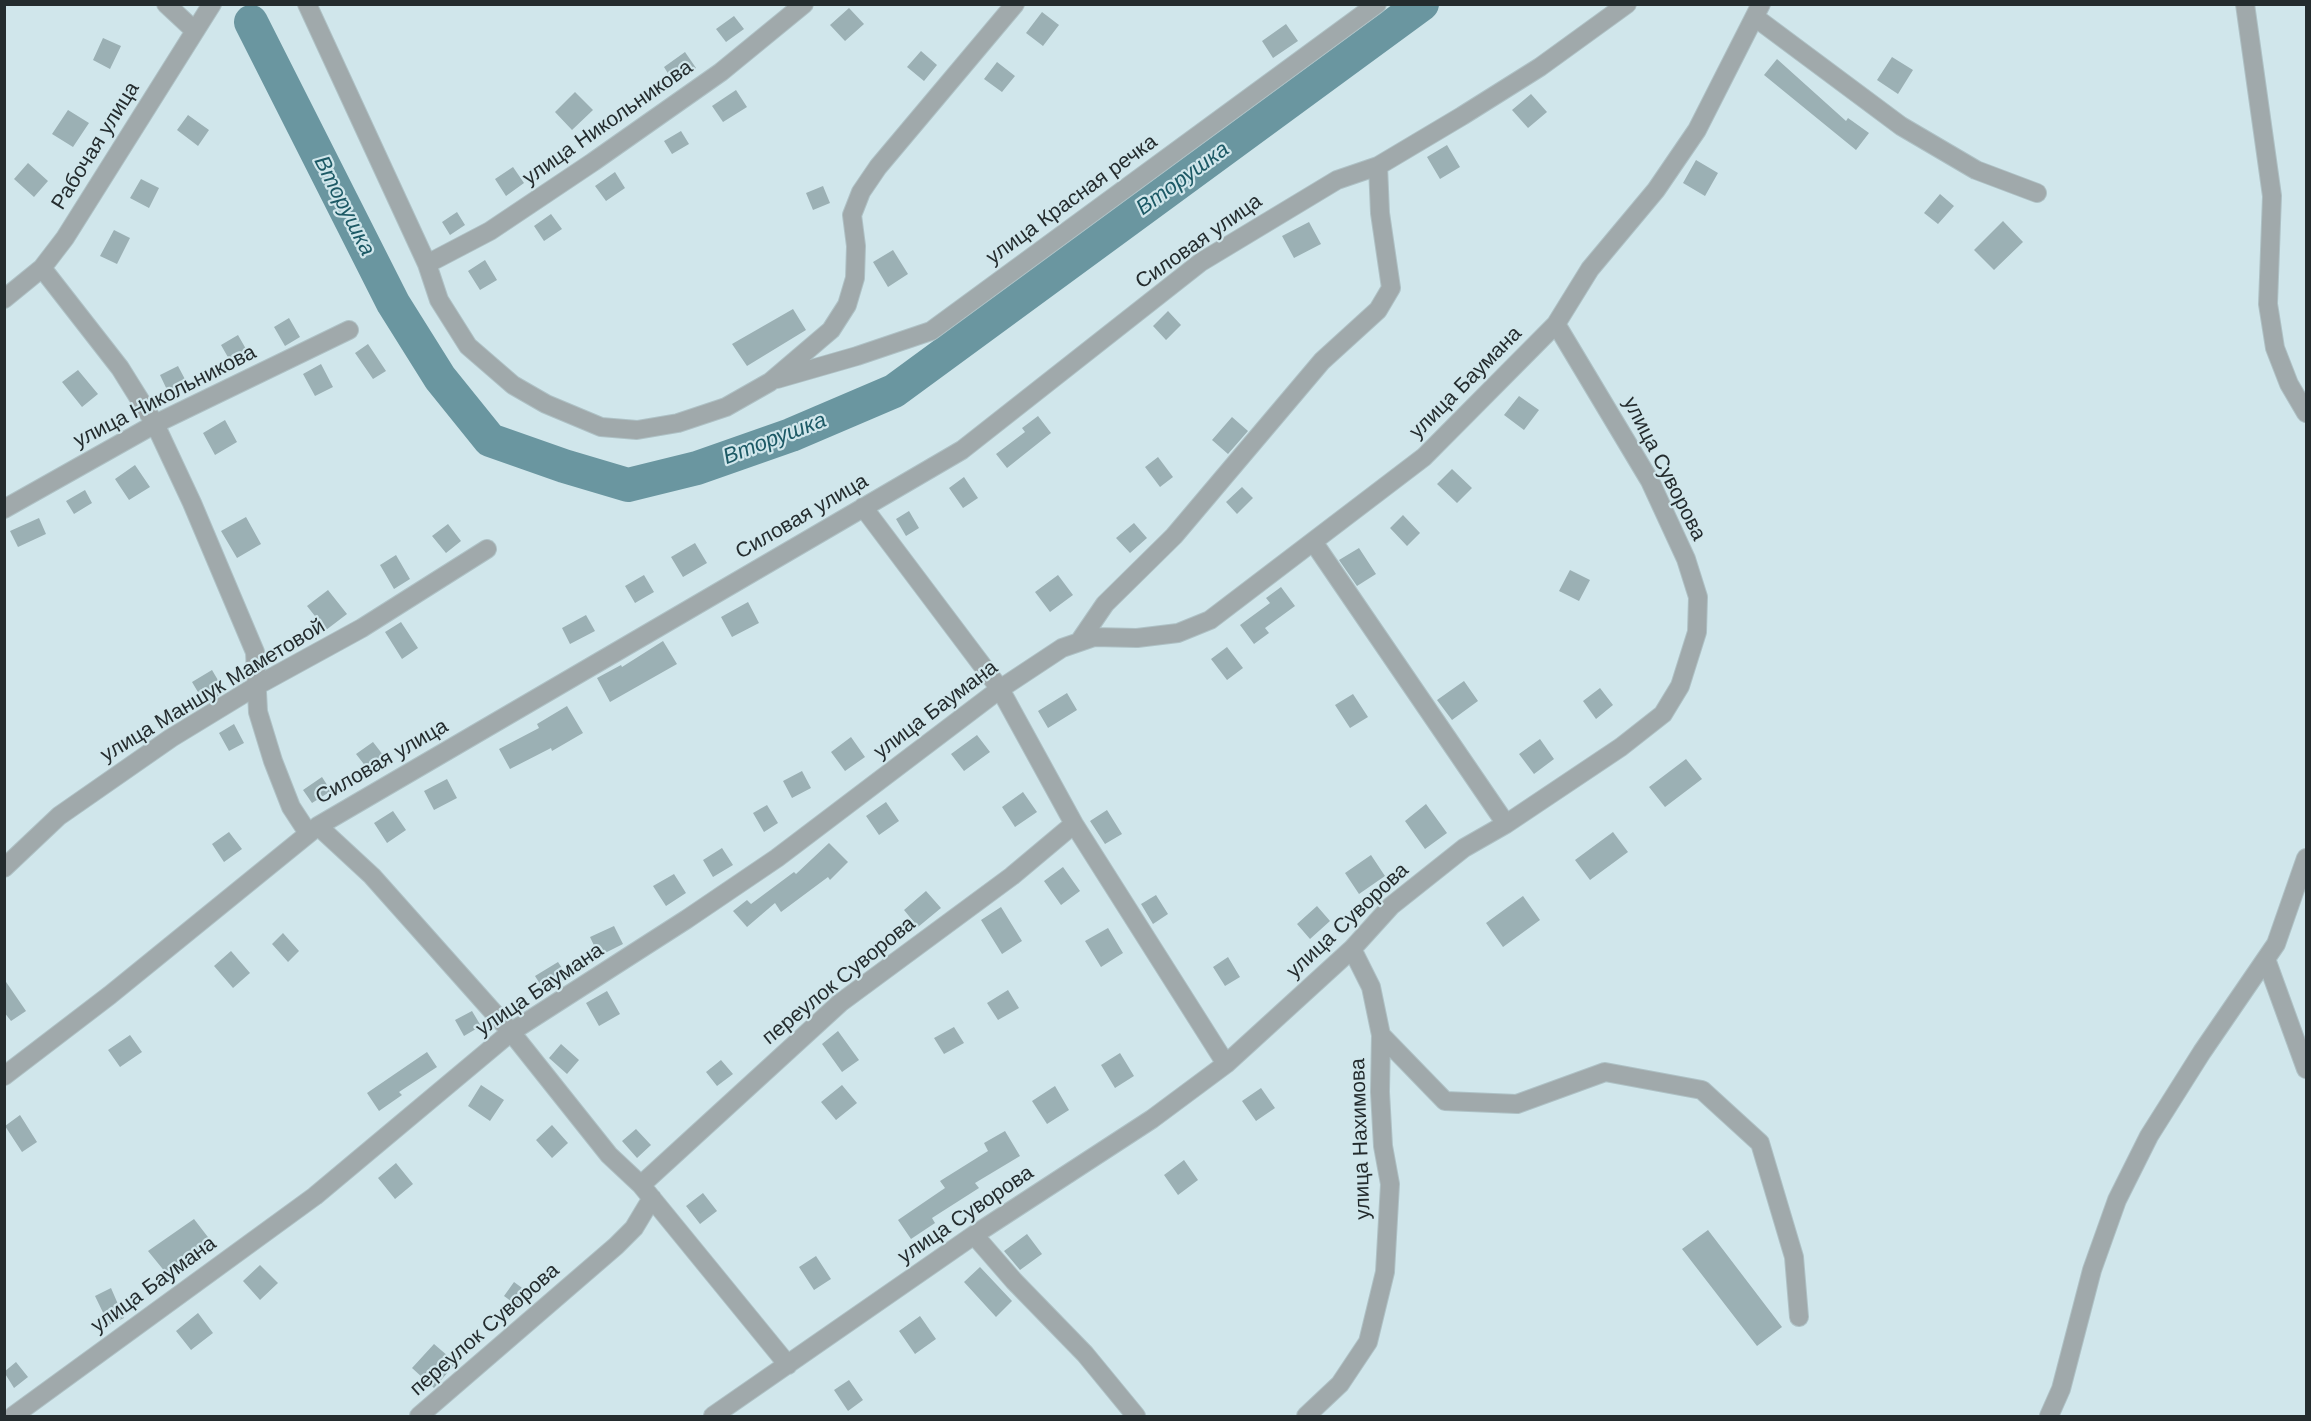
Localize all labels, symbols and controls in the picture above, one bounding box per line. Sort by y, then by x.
street label: улица Никольникова [518,55,698,191]
street label: Рабочая улица [47,78,145,214]
street label: улица Красная речка [982,130,1162,270]
water label: Вторушка [1131,136,1235,222]
water label: Вторушка [308,152,380,260]
street label: Силовая улица [1131,189,1267,295]
street label: улица Баумана [1405,322,1527,444]
street label: улица Никольникова [70,340,260,454]
street label: улица Суворова [1617,393,1711,545]
water label: Вторушка [720,407,830,471]
street label: Силовая улица [731,469,873,565]
street label: улица Маншук Маметовой [96,614,330,768]
street label: улица Баумана [869,655,1003,765]
street label: Силовая улица [311,714,453,810]
street label: улица Суворова [1282,858,1414,984]
street label: переулок Суворова [757,912,921,1050]
street label: улица Баумана [471,938,609,1042]
street label: улица Нахимова [1346,1058,1376,1220]
street label: улица Суворова [894,1160,1038,1270]
street label: улица Баумана [87,1231,221,1339]
street label: переулок Суворова [405,1258,565,1402]

